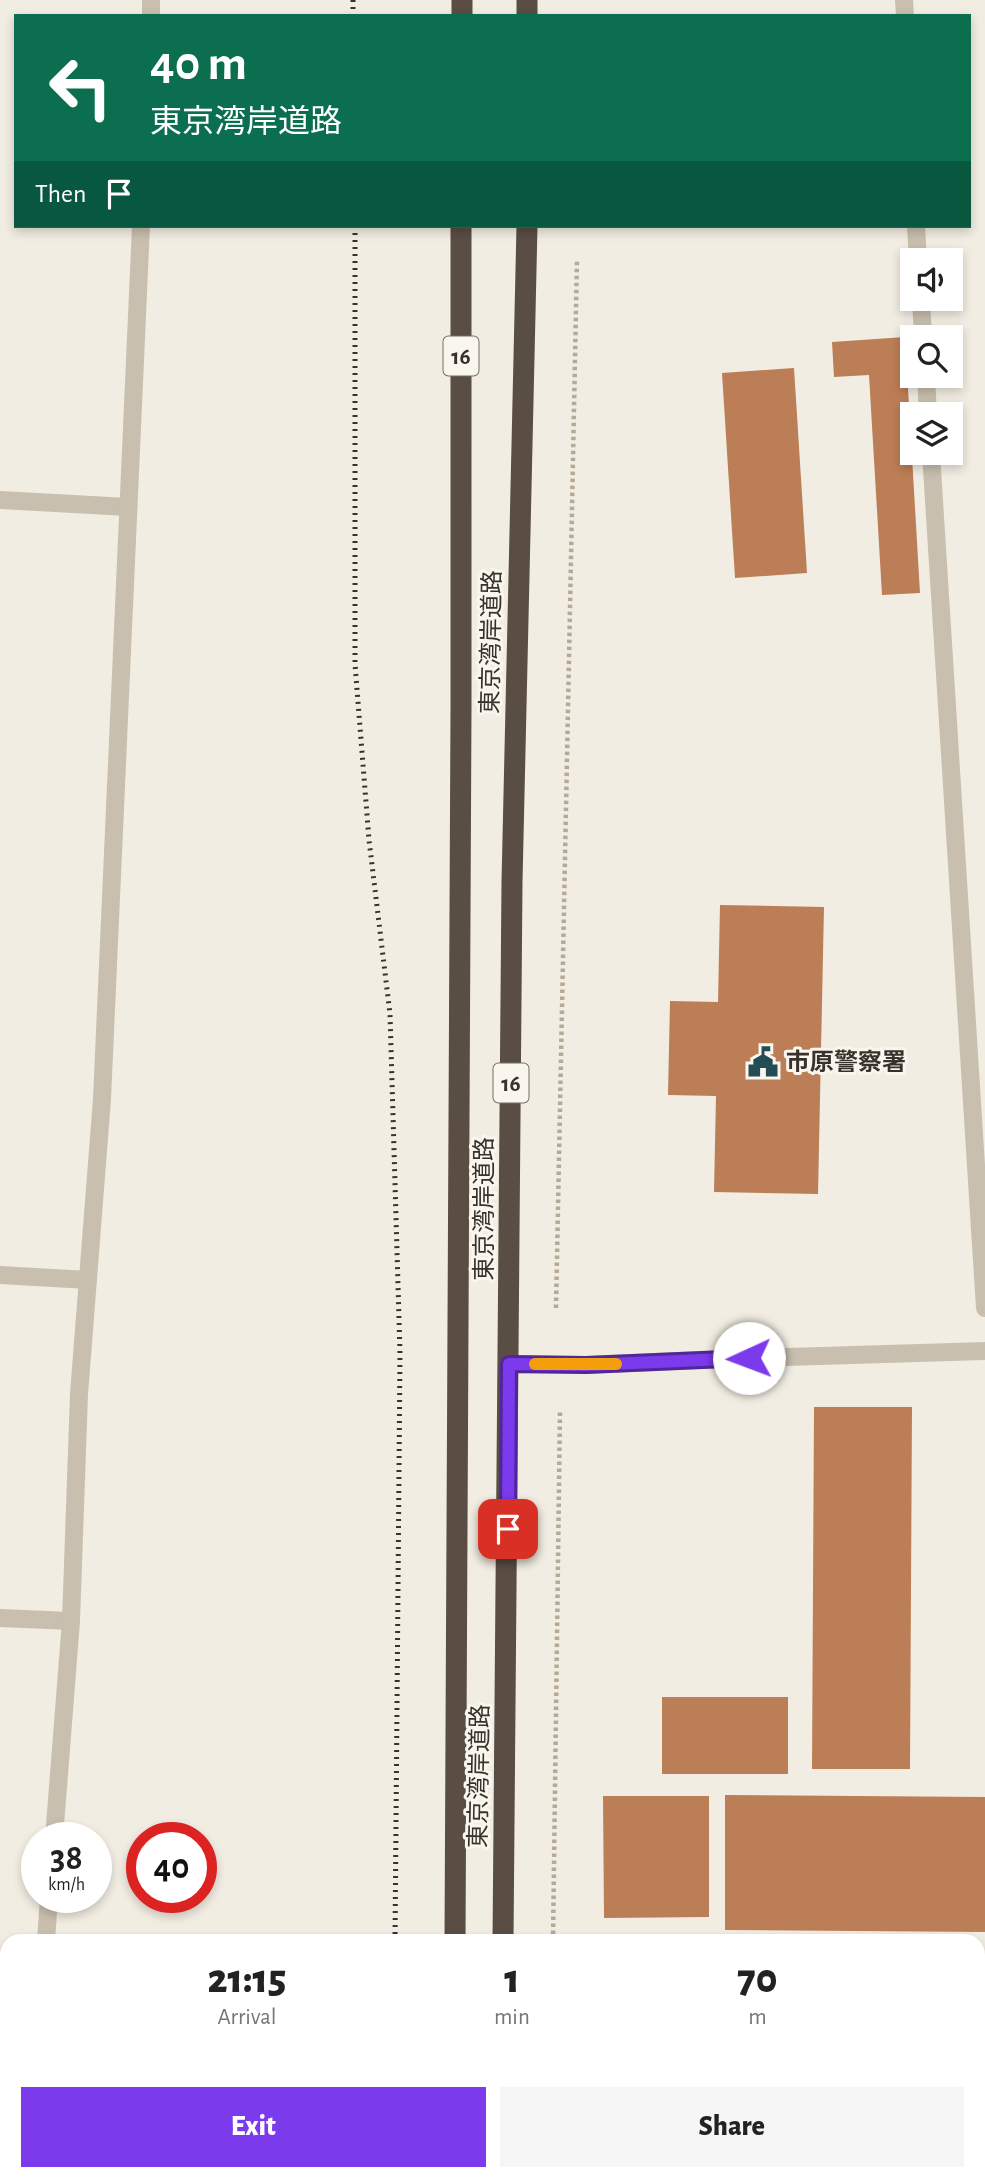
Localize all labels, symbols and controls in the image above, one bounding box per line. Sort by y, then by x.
text: 40 m [150,40,247,89]
icon: left [35,42,126,133]
text: 東京湾岸道路 [150,106,342,138]
icon: arrive [100,175,138,213]
text: Then [35,181,86,207]
map controls [900,248,963,465]
button: sound [900,248,963,311]
button: search [900,325,963,388]
road number: 16 [444,336,478,376]
button: layers [900,402,963,465]
street label: 東京湾岸道路 [477,570,505,714]
public building icon: 市原警察署 [746,1045,780,1079]
place label: 市原警察署 [786,1049,906,1075]
road number: 16 [494,1064,528,1102]
street label: 東京湾岸道路 [471,1137,497,1281]
position arrow [712,1321,786,1395]
pin [478,1499,538,1559]
icon: arrive [489,1510,527,1548]
street label: 東京湾岸道路 [465,1704,493,1848]
speed limit sign: 40 [126,1822,217,1913]
text: 38 [50,1841,83,1876]
text: km/h [48,1876,85,1894]
text: 21:15 [207,1958,286,2000]
text: 1 [504,1958,520,2000]
text: 70 [737,1958,778,2000]
text: Arrival [217,2006,277,2029]
text: min [494,2006,530,2029]
text: m [748,2006,767,2029]
button: Exit [21,2087,486,2167]
button: Share [500,2087,964,2167]

